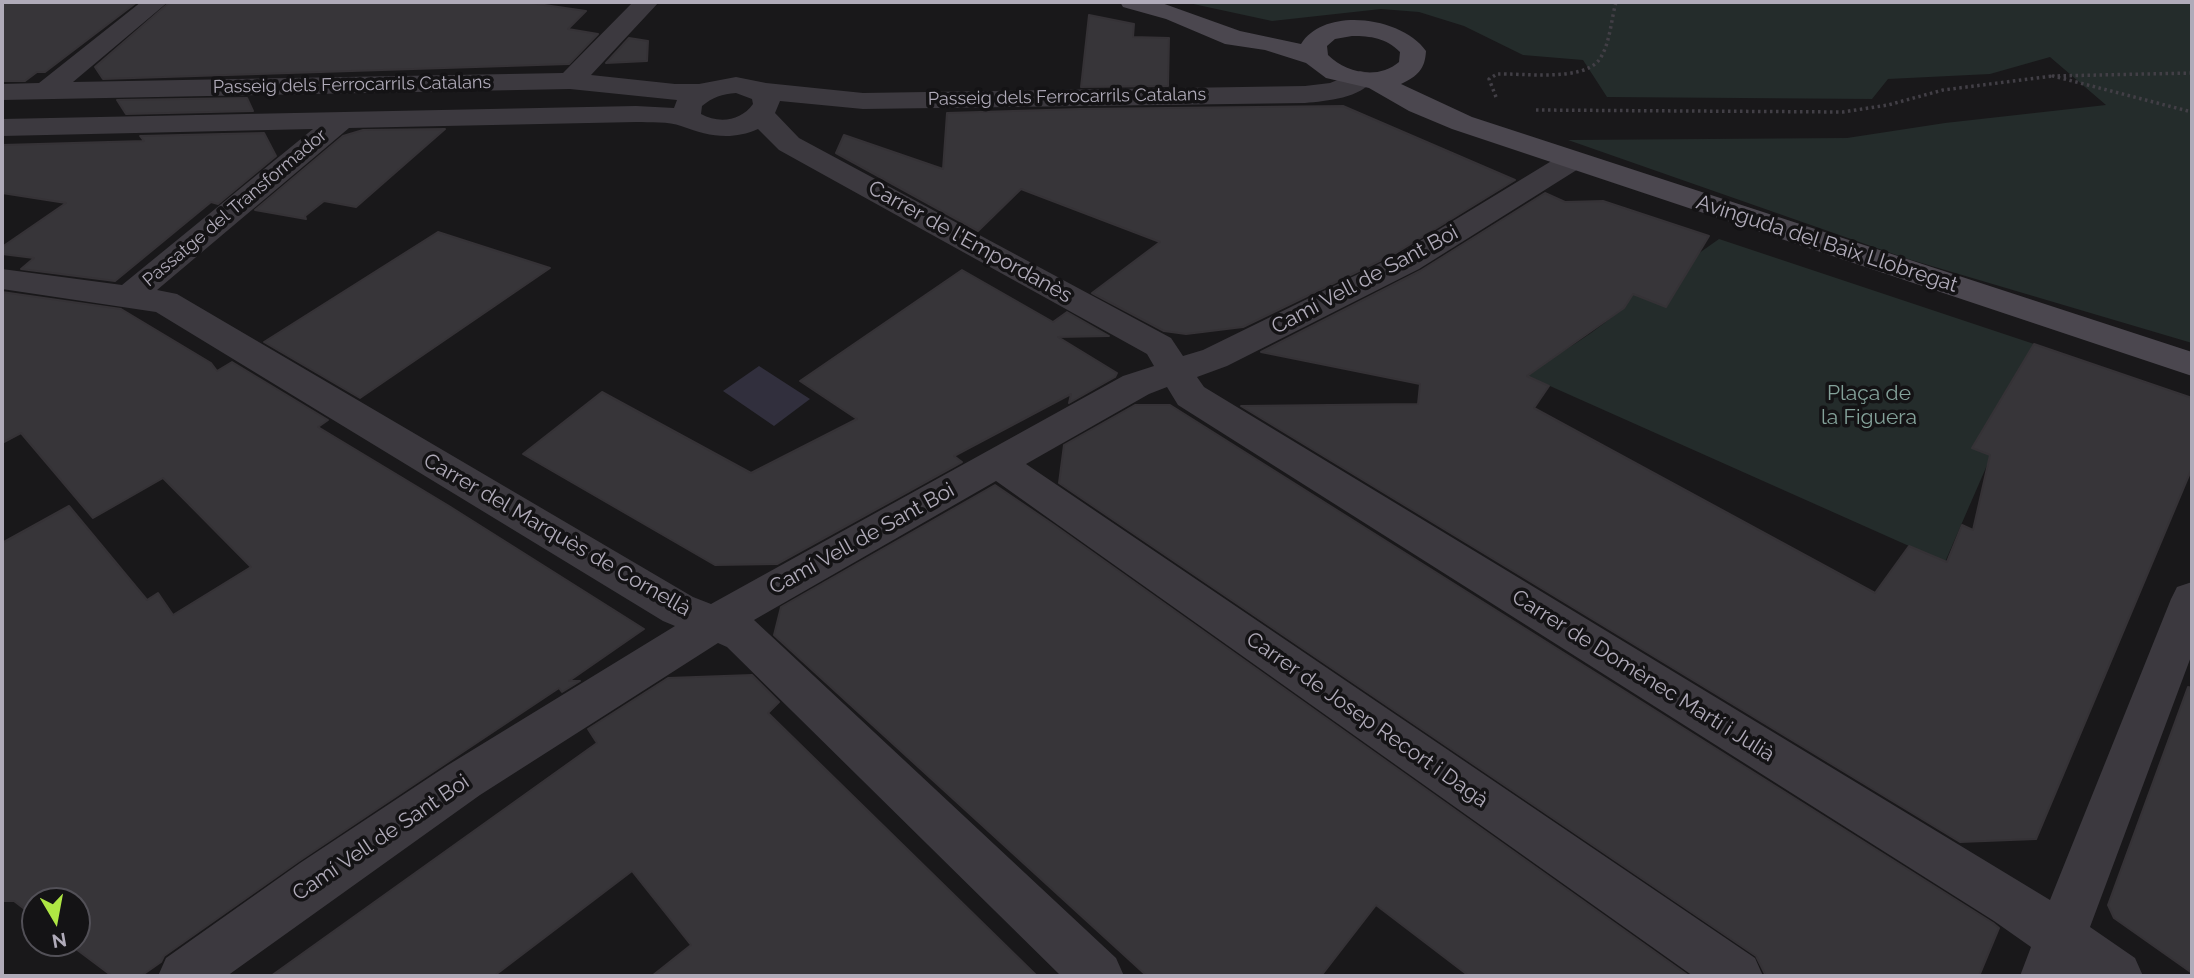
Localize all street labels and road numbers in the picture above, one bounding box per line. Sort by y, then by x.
street label: Passeig dels Ferrocarrils Catalans [213,72,491,98]
street label: Passeig dels Ferrocarrils Catalans [928,84,1206,110]
street label: Passatge del Transformador [139,125,331,291]
street label: Carrer de l'Empordanès [864,175,1076,309]
street label: Avinguda del Baix Llobregat [1693,190,1961,298]
street label: Camí Vell de Sant Boi [1267,220,1463,340]
street label: Carrer del Marquès de Cornellà [419,448,695,622]
street label: Camí Vell de Sant Boi [765,478,959,600]
street label: Carrer de Domènec Martí i Julià [1507,585,1779,767]
street label: Carrer de Josep Recort i Dagà [1241,627,1493,813]
street label: Camí Vell de Sant Boi [288,770,474,906]

